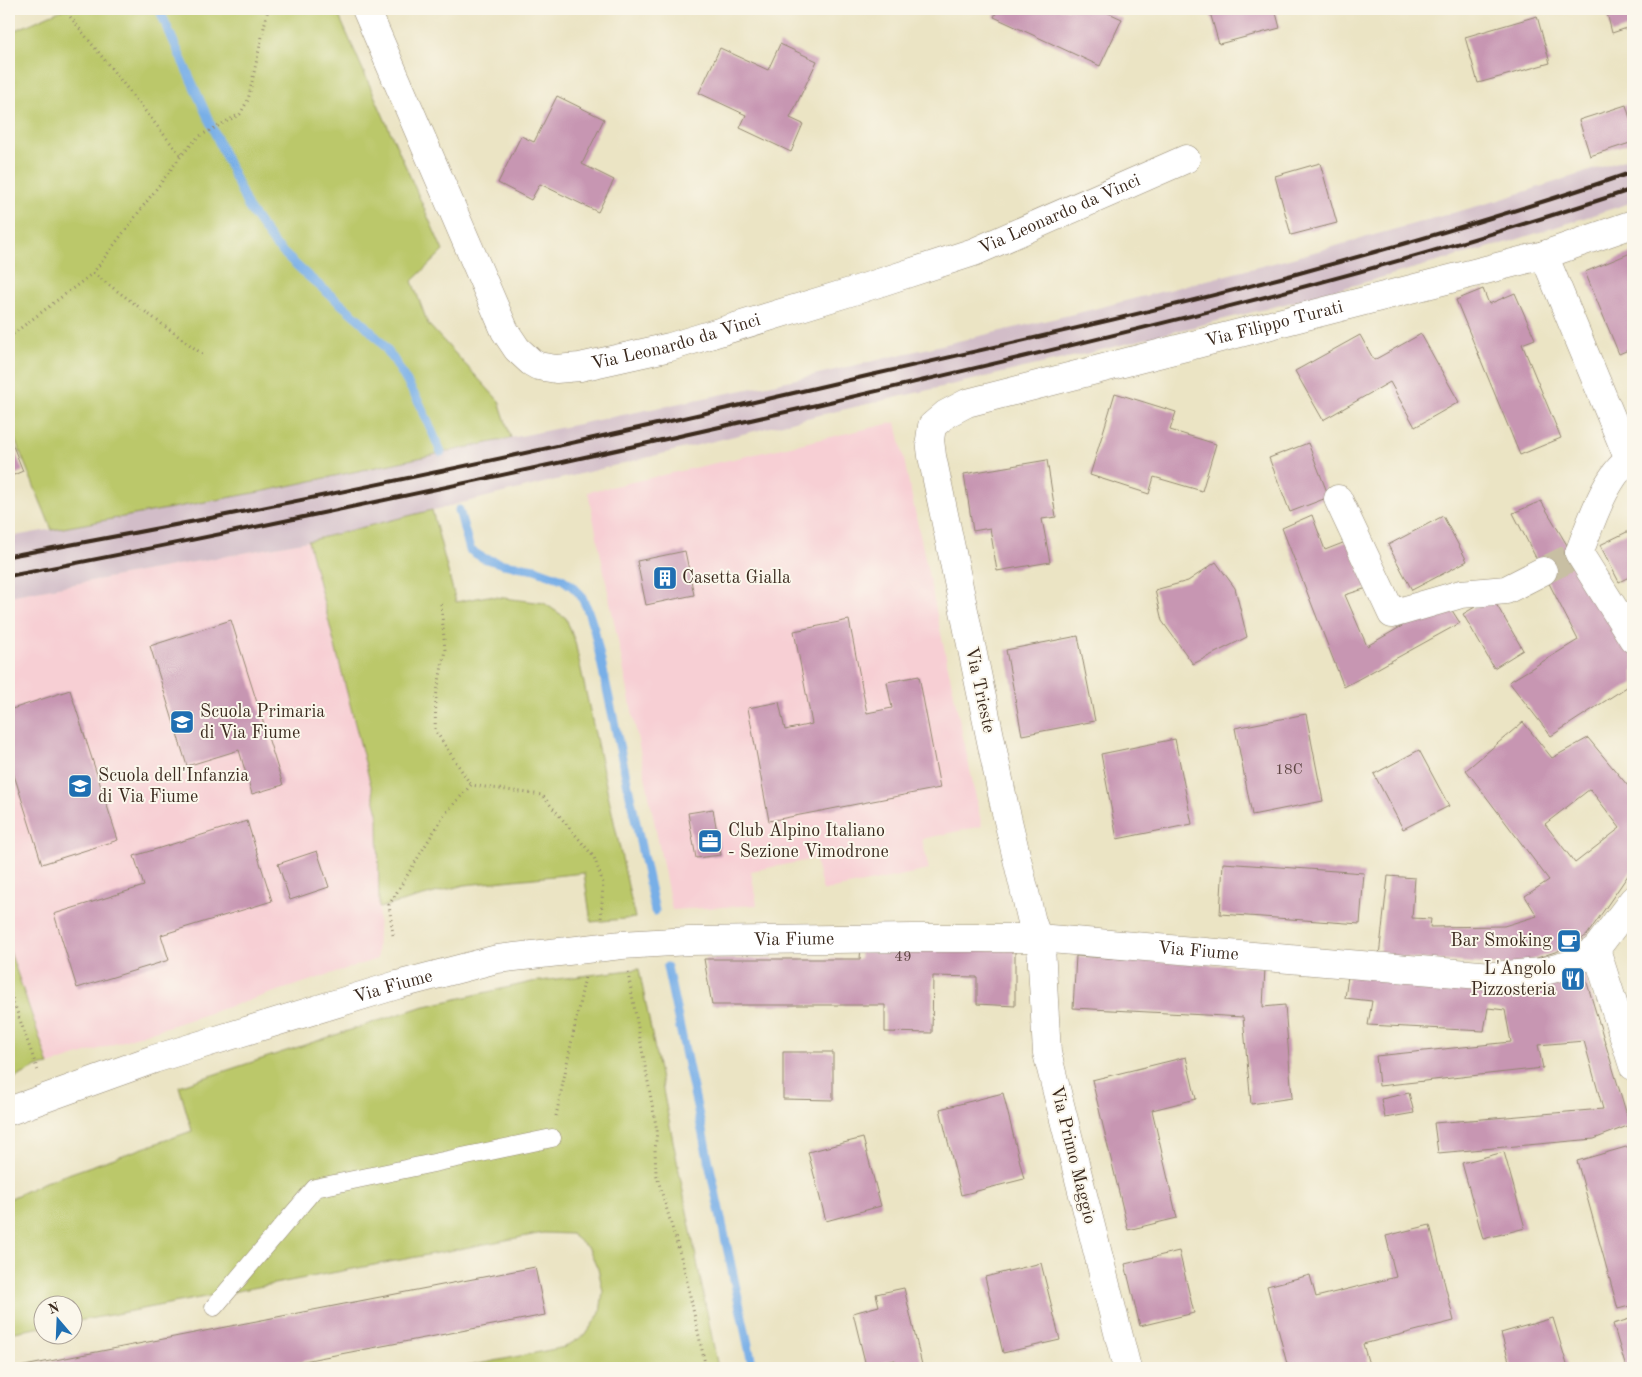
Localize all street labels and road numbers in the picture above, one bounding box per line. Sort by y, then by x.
street label: Via Leonardo da Vinci [976,171,1143,258]
street label: Via Filippo Turati [1204,298,1345,350]
street label: Via Leonardo da Vinci [590,311,763,373]
street label: Via Trieste [962,645,998,735]
street label: Via Fiume [753,930,834,949]
street label: Via Fiume [1157,939,1239,964]
street label: Via Fiume [352,967,435,1007]
street label: Via Primo Maggio [1047,1084,1099,1226]

